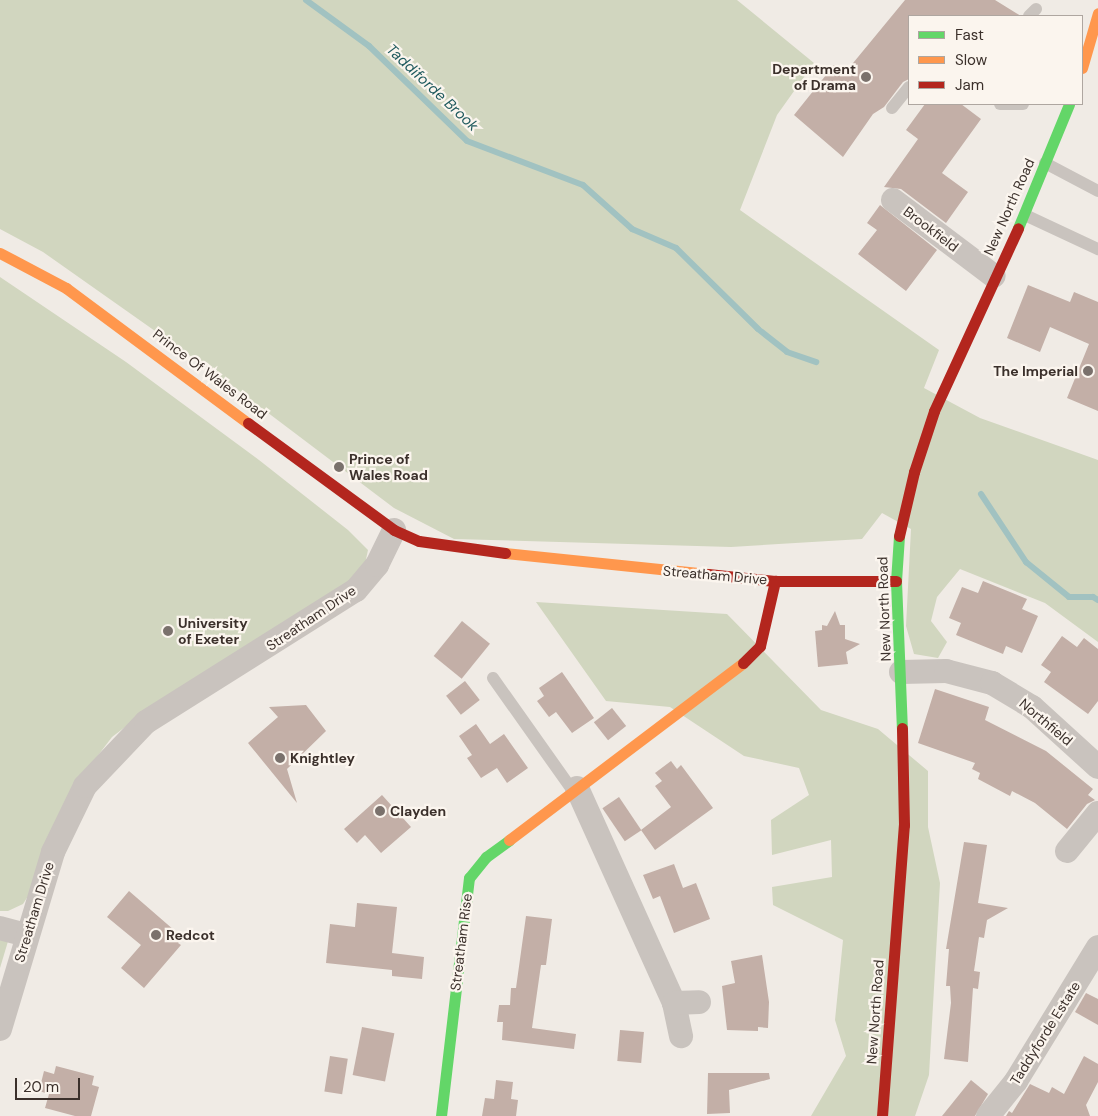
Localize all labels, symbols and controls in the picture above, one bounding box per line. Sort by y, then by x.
legend [908,15,1083,105]
text: Fast [955,25,984,45]
water label: Taddiforde Brook [382,41,482,135]
text: Slow [955,50,987,70]
place label: Department of Drama [772,61,856,94]
marker: Department of Drama [860,71,872,83]
text: Jam [955,75,984,95]
street label: New North Road [980,156,1038,258]
street label: Brookfield [900,203,962,255]
street label: Prince Of Wales Road [150,326,270,422]
place label: The Imperial [993,363,1078,379]
marker: The Imperial [1082,365,1094,377]
place label: Prince of Wales Road [349,451,428,484]
marker: Prince of Wales Road [333,461,345,473]
street label: New North Road [874,556,894,662]
street label: Streatham Drive [662,562,768,588]
street label: Streatham Drive [263,582,359,654]
place label: University of Exeter [178,615,248,648]
marker: University of Exeter [162,625,174,637]
street label: Northfield [1016,695,1076,749]
place label: Knightley [290,750,355,766]
marker: Knightley [274,752,286,764]
place label: Clayden [390,803,446,819]
marker: Clayden [374,805,386,817]
street label: Streatham Drive [11,860,57,964]
street label: Streatham Rise [447,892,475,992]
place label: Redcot [166,927,215,943]
marker: Redcot [150,929,162,941]
street label: New North Road [863,959,887,1065]
street label: Taddyforde Estate [1006,978,1084,1088]
scale bar [18,1068,82,1100]
text: 20 m [23,1077,59,1097]

